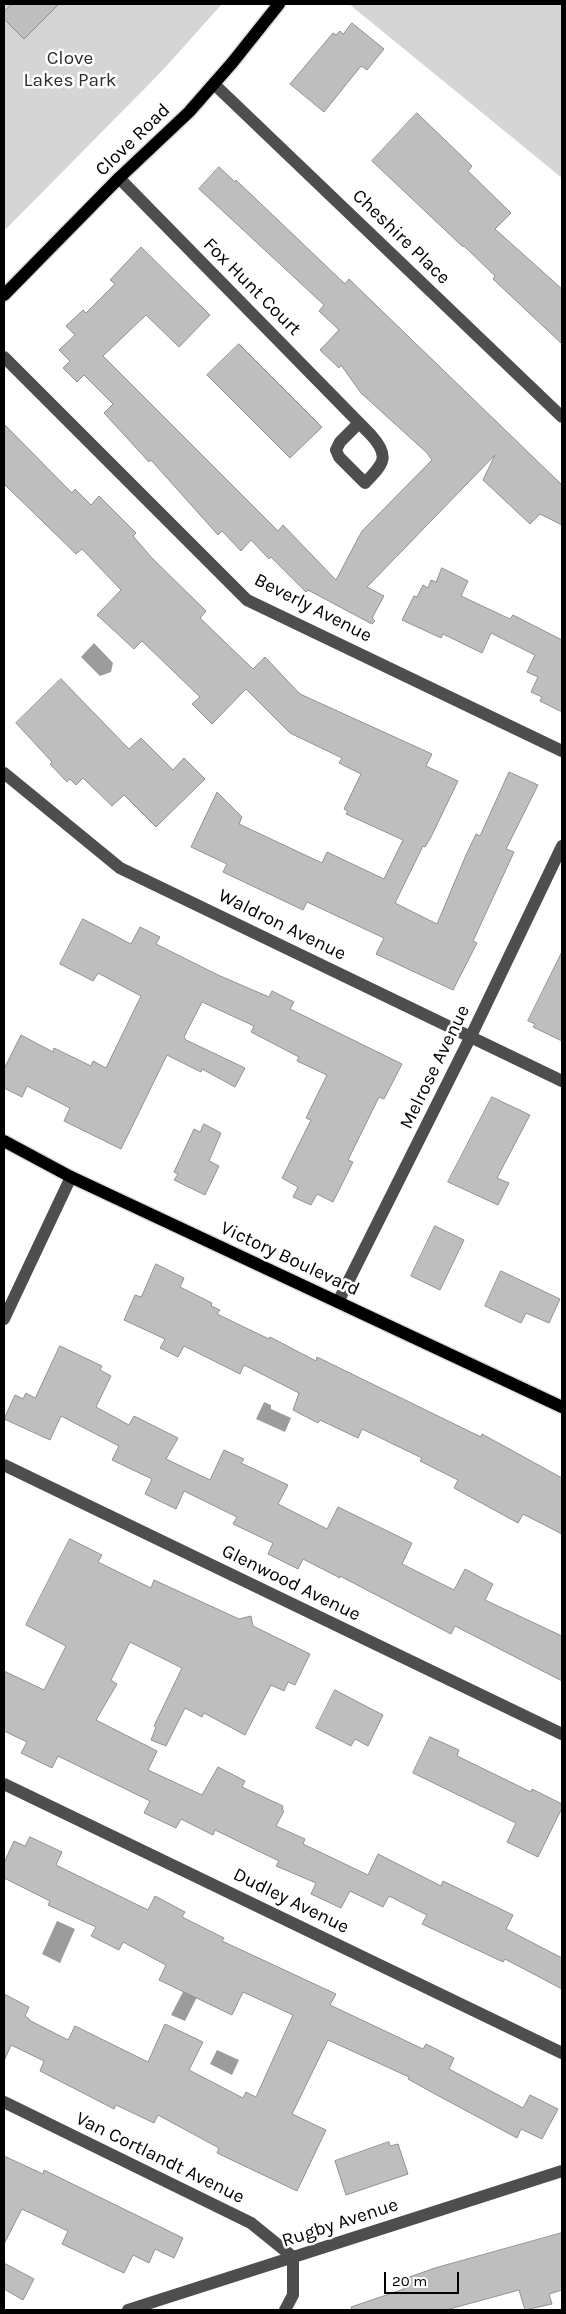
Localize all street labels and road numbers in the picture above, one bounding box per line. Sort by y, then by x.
street label: Clove Road [91,99,175,181]
street label: Cheshire Place [347,185,455,289]
street label: Fox Hunt Court [198,233,306,341]
street label: Beverly Avenue [250,569,376,647]
street label: Waldron Avenue [214,884,350,966]
street label: Melrose Avenue [395,1001,475,1133]
street label: Victory Boulevard [217,1217,363,1301]
street label: Glenwood Avenue [218,1540,364,1626]
street label: Dudley Avenue [229,1863,353,1939]
street label: Van Cortlandt Avenue [72,2107,248,2209]
street label: Rugby Avenue [279,2193,401,2253]

